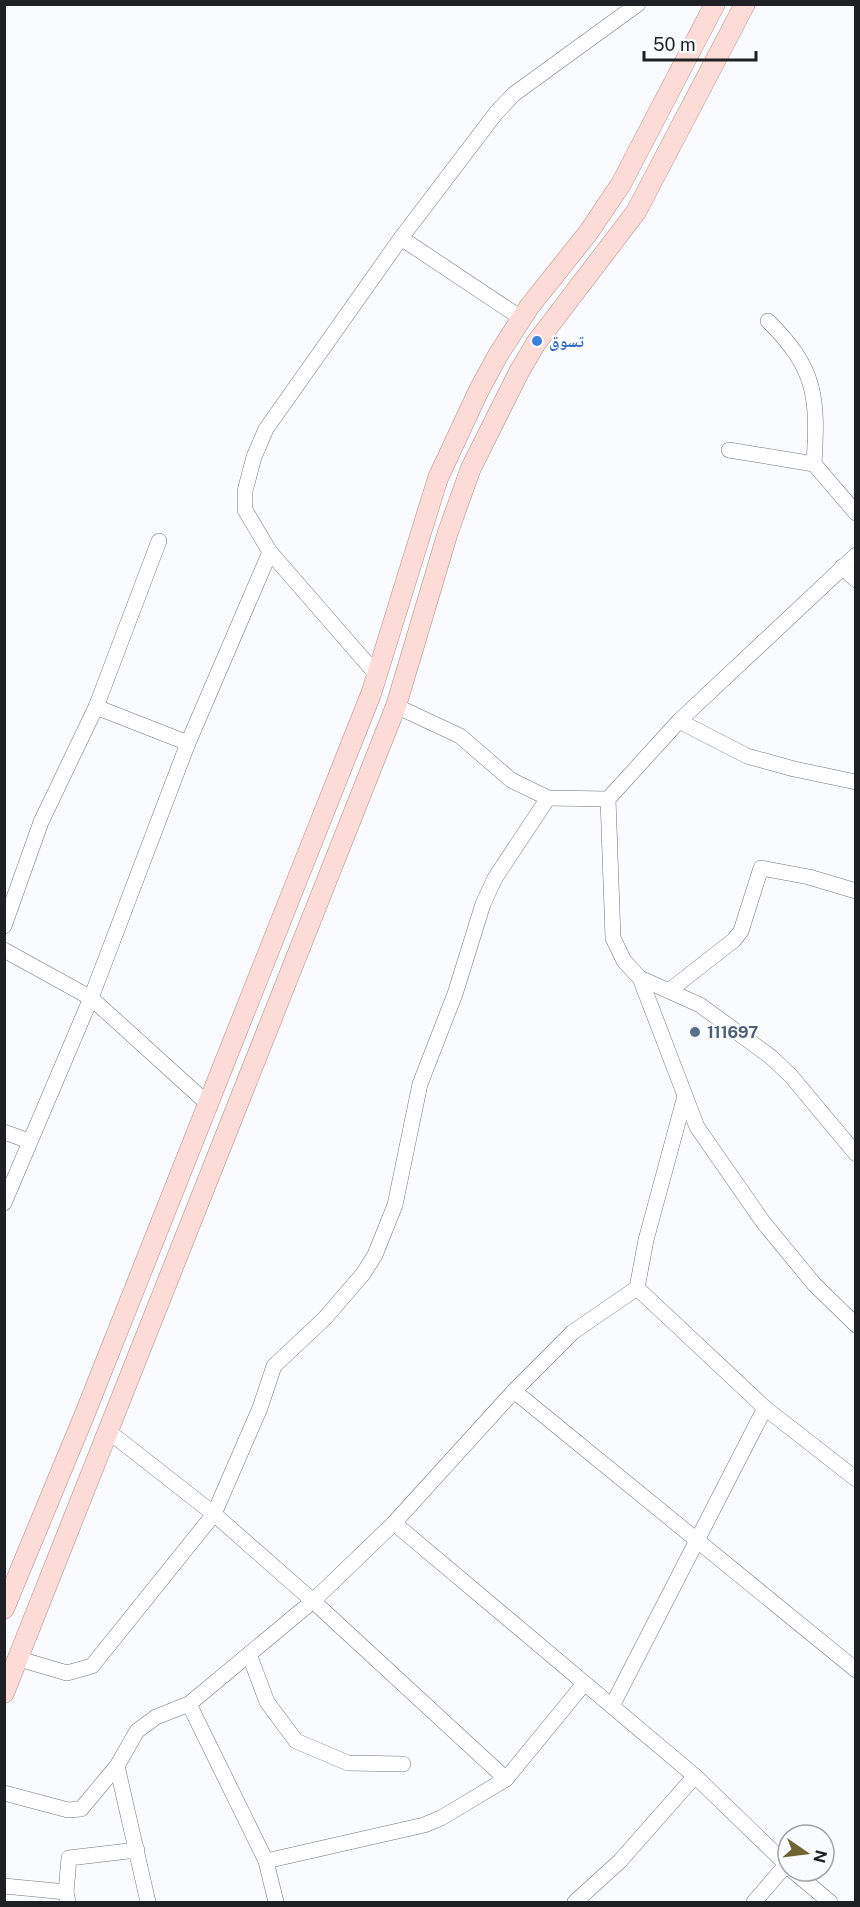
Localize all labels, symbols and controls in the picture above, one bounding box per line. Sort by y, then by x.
scale bar [644,24,756,62]
text: 50 m [653,34,696,55]
place label: تسوق [549,332,585,351]
marker: تسوق [530,334,544,348]
place label: 111697 [707,1023,758,1042]
marker: 111697 [688,1025,702,1039]
north arrow [776,1823,836,1883]
text: N [809,1848,831,1865]

